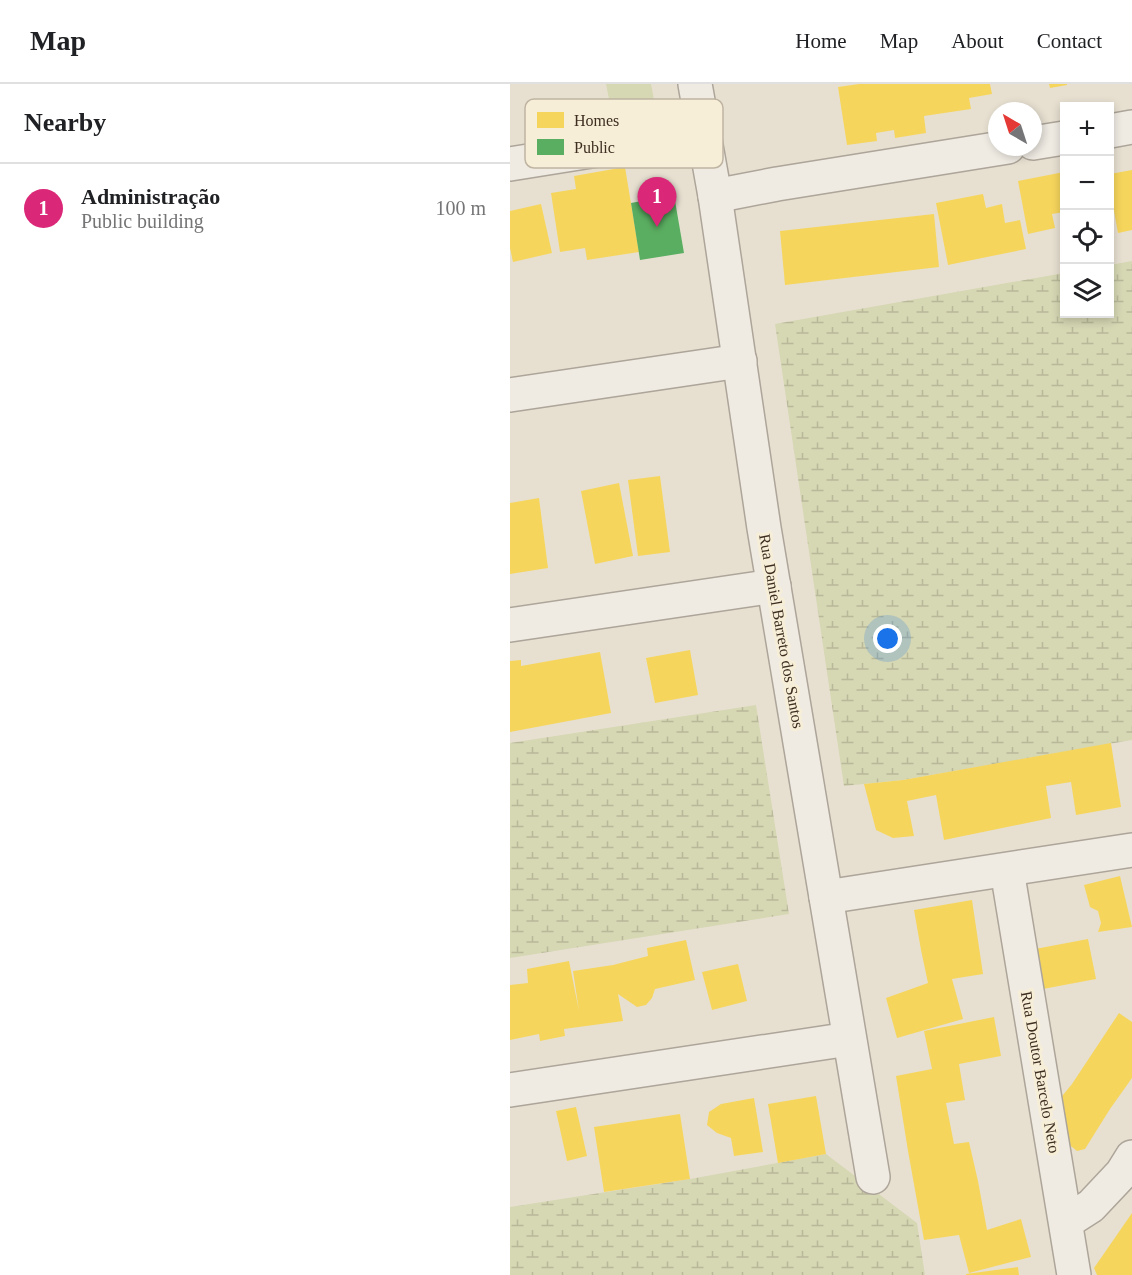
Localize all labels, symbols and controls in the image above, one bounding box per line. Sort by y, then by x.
text: Map [30,25,86,56]
text: Home [795,29,847,53]
text: Map [880,29,918,53]
text: About [951,29,1004,53]
text: Contact [1037,29,1102,53]
legend [525,99,723,168]
north arrow [988,102,1042,156]
map controls [1060,102,1114,318]
button: + [1060,102,1114,156]
text: Nearby [24,108,106,137]
text: Homes [574,112,619,129]
text: Public [574,139,615,156]
button: − [1060,156,1114,210]
pin: 1 [638,178,676,227]
text: Administração [81,184,220,209]
text: 1 [39,197,49,219]
text: 100 m [435,197,486,219]
text: Public building [81,210,204,232]
button: locate [1060,210,1114,264]
button: layers [1060,264,1114,318]
street label: Rua Daniel Barreto dos Santos [756,532,807,730]
your location [873,624,902,653]
street label: Rua Doutor Barcelo Neto [1018,990,1063,1154]

